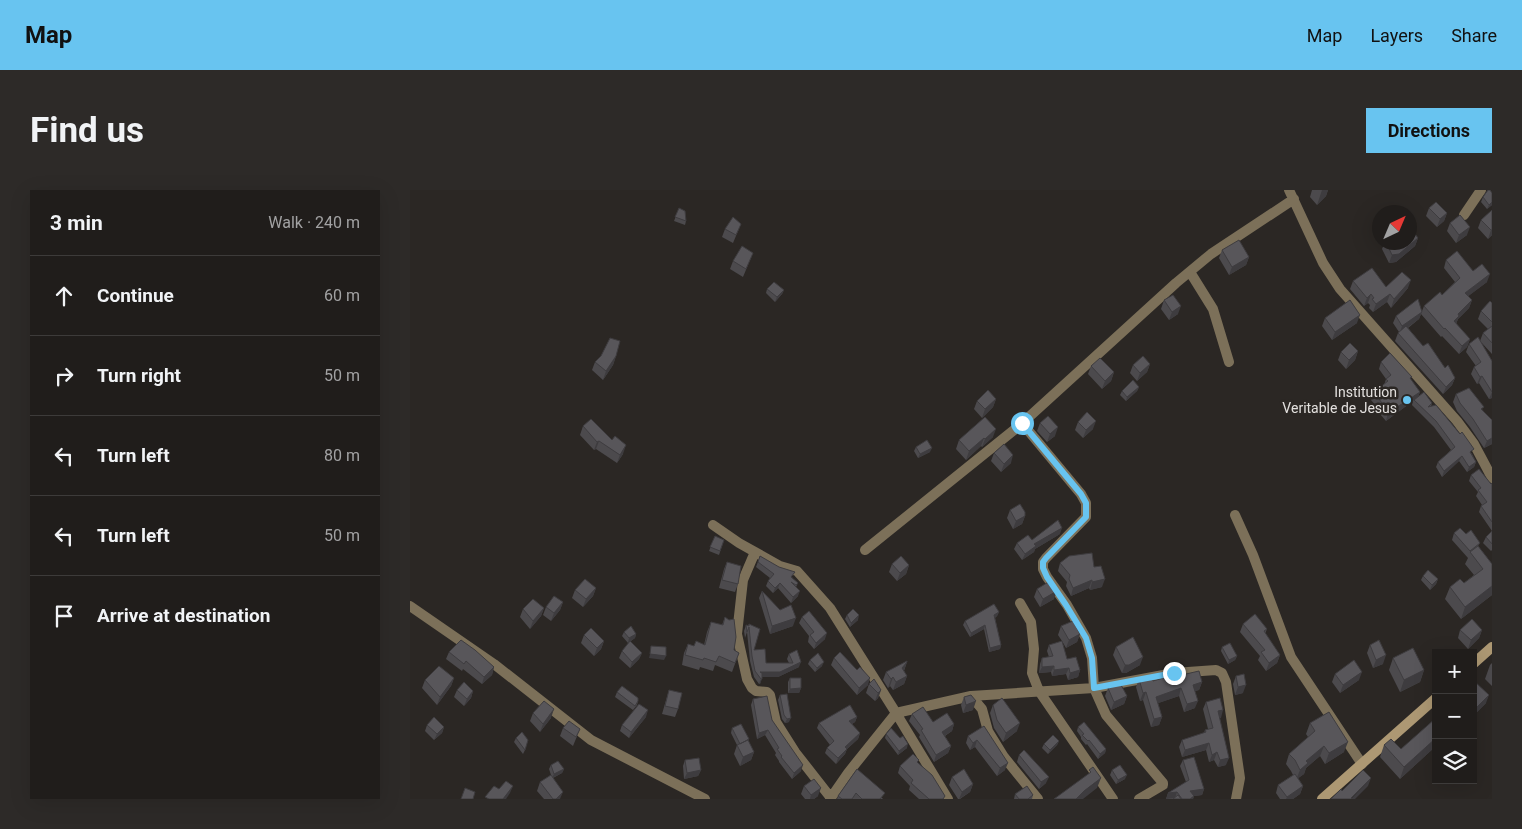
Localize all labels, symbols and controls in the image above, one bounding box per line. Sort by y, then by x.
text: Map [25,21,72,49]
text: Map [1307,25,1342,46]
text: Layers [1370,25,1423,46]
text: Share [1451,25,1497,46]
button: Directions [1366,108,1492,153]
text: Find us [30,110,144,151]
north arrow [1372,205,1417,250]
text: 3 min [50,211,103,235]
text: Walk · 240 m [268,213,360,232]
icon: ahead [50,282,78,310]
text: Continue [97,284,174,307]
text: 60 m [324,286,360,305]
icon: right [50,362,78,390]
text: Turn right [97,364,181,387]
text: 50 m [324,366,360,385]
place label: Institution Veritable de Jesus [1282,384,1397,416]
marker: Institution Veritable de Jesus [1401,394,1413,406]
route start [1011,412,1034,435]
icon: left [50,442,78,470]
text: Turn left [97,444,170,467]
text: 80 m [324,446,360,465]
icon: left [50,522,78,550]
text: Turn left [97,524,170,547]
text: 50 m [324,526,360,545]
icon: arrive [50,602,78,630]
text: Arrive at destination [97,604,270,627]
map controls [1432,649,1477,784]
button: + [1432,649,1477,694]
route end [1163,662,1186,685]
button: − [1432,694,1477,739]
button: layers [1432,739,1477,784]

